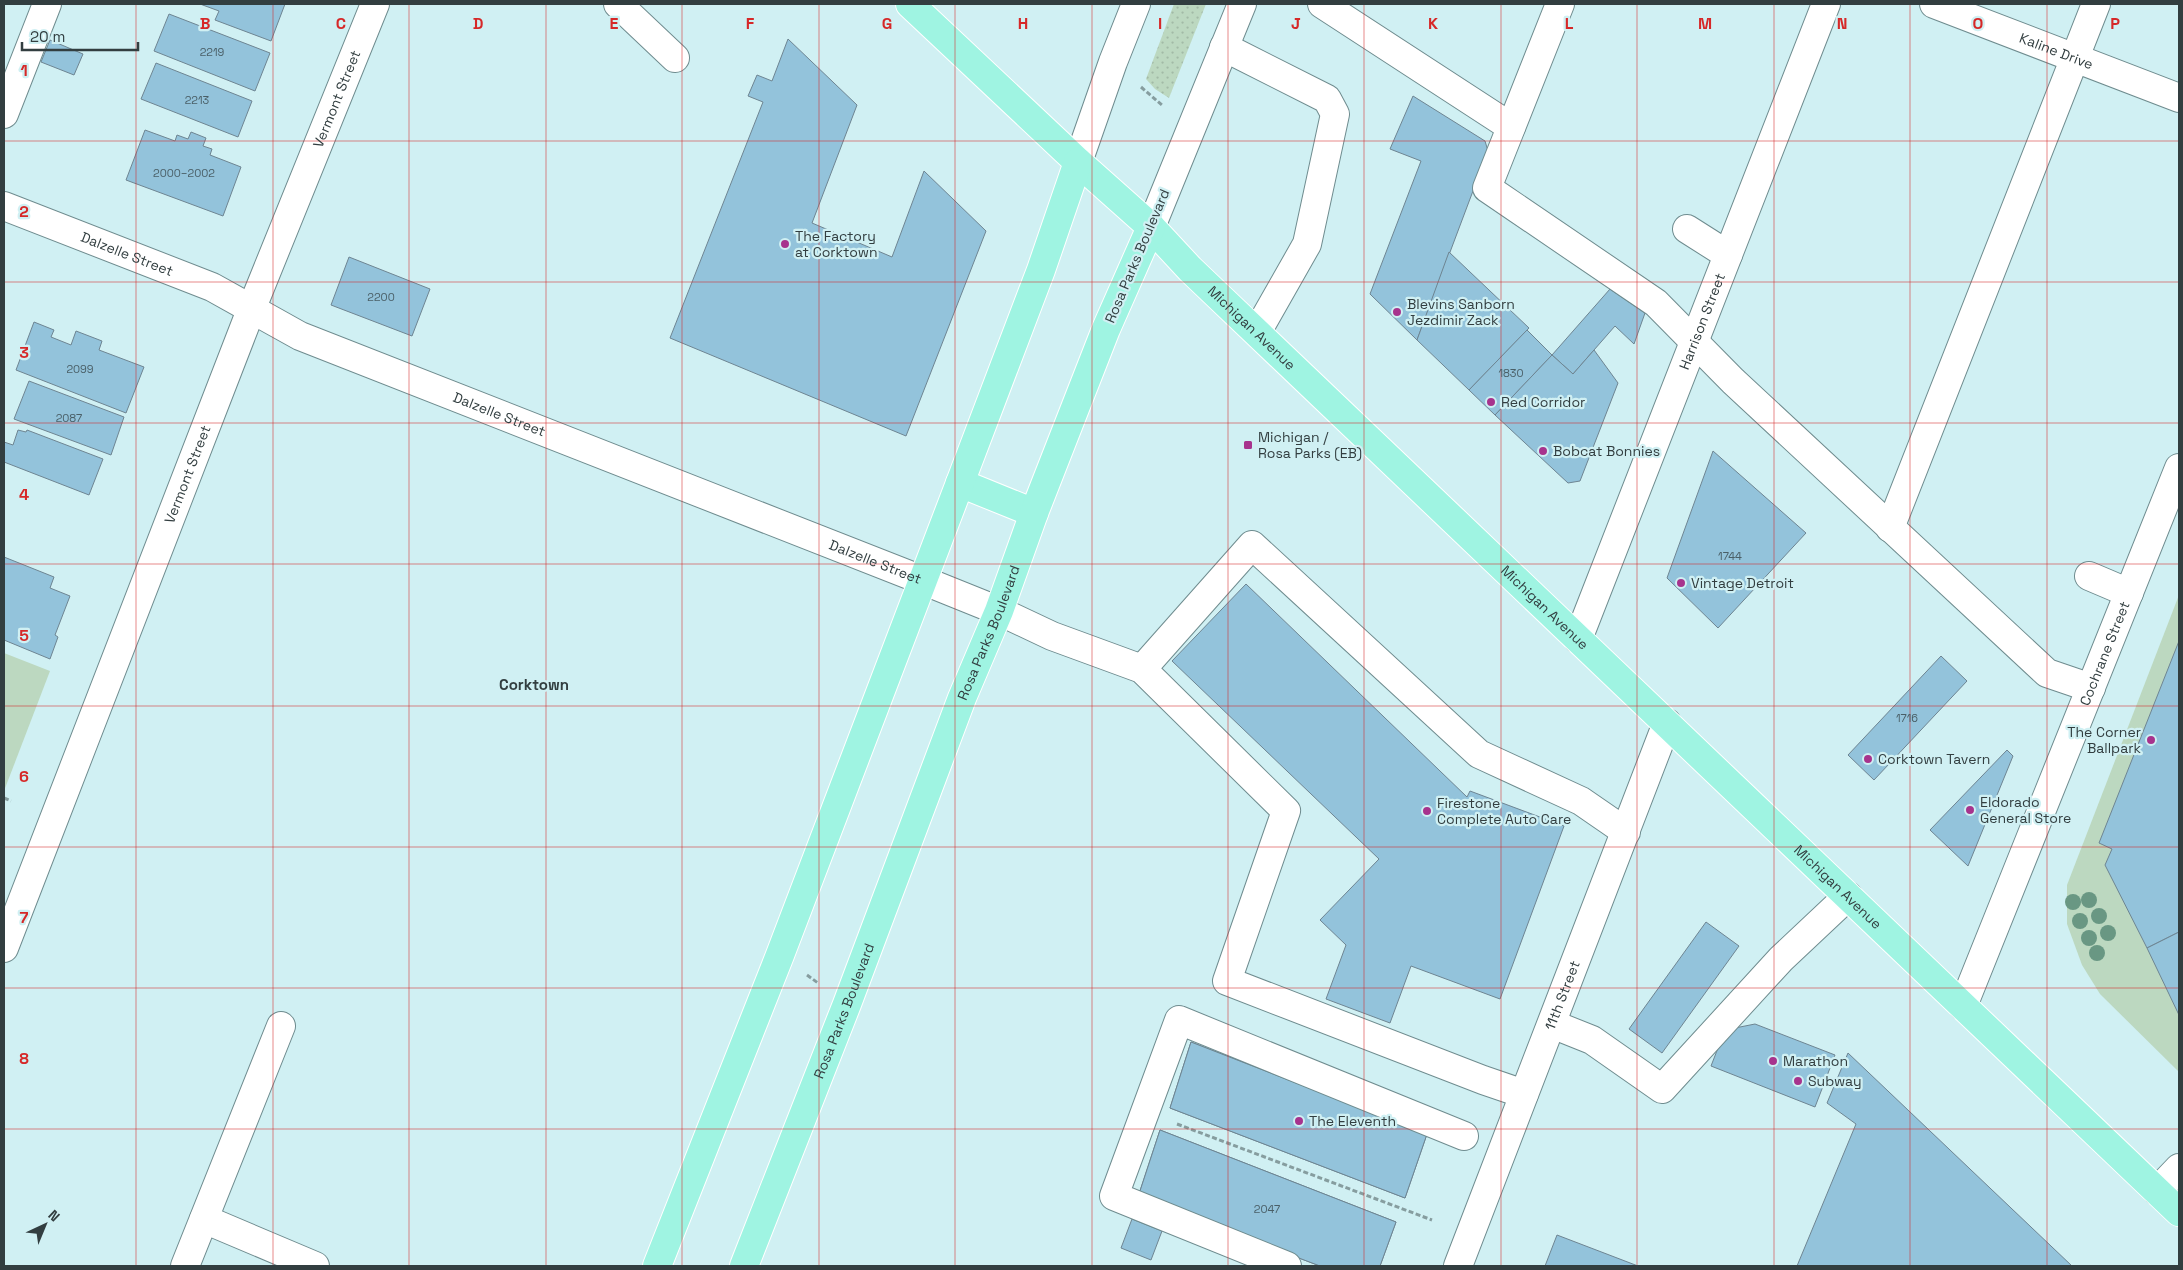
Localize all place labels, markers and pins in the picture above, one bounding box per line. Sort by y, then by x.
place label: The Factory at Corktown [795,227,878,261]
marker: The Factory at Corktown [779,238,791,250]
place label: Blevins Sanborn Jezdimir Zack [1407,295,1515,329]
marker: Blevins Sanborn Jezdimir Zack [1391,306,1403,318]
place label: Red Corridor [1501,393,1585,411]
marker: Red Corridor [1485,396,1497,408]
place label: Michigan / Rosa Parks (EB) [1258,428,1362,462]
marker: Michigan / Rosa Parks (EB) [1242,439,1254,451]
place label: Bobcat Bonnies [1553,442,1660,460]
marker: Bobcat Bonnies [1537,445,1549,457]
place label: Vintage Detroit [1691,574,1794,592]
marker: Vintage Detroit [1675,577,1687,589]
place label: The Corner Ballpark [2067,723,2141,757]
marker: The Corner Ballpark [2145,734,2157,746]
place label: Corktown Tavern [1878,750,1990,768]
marker: Corktown Tavern [1862,753,1874,765]
place label: Eldorado General Store [1980,793,2071,827]
place label: Firestone Complete Auto Care [1437,794,1571,828]
marker: Eldorado General Store [1964,804,1976,816]
marker: Firestone Complete Auto Care [1421,805,1433,817]
place label: Marathon [1783,1052,1848,1070]
marker: Marathon [1767,1055,1779,1067]
place label: Subway [1808,1072,1862,1090]
marker: Subway [1792,1075,1804,1087]
place label: The Eleventh [1309,1112,1396,1130]
marker: The Eleventh [1293,1115,1305,1127]

